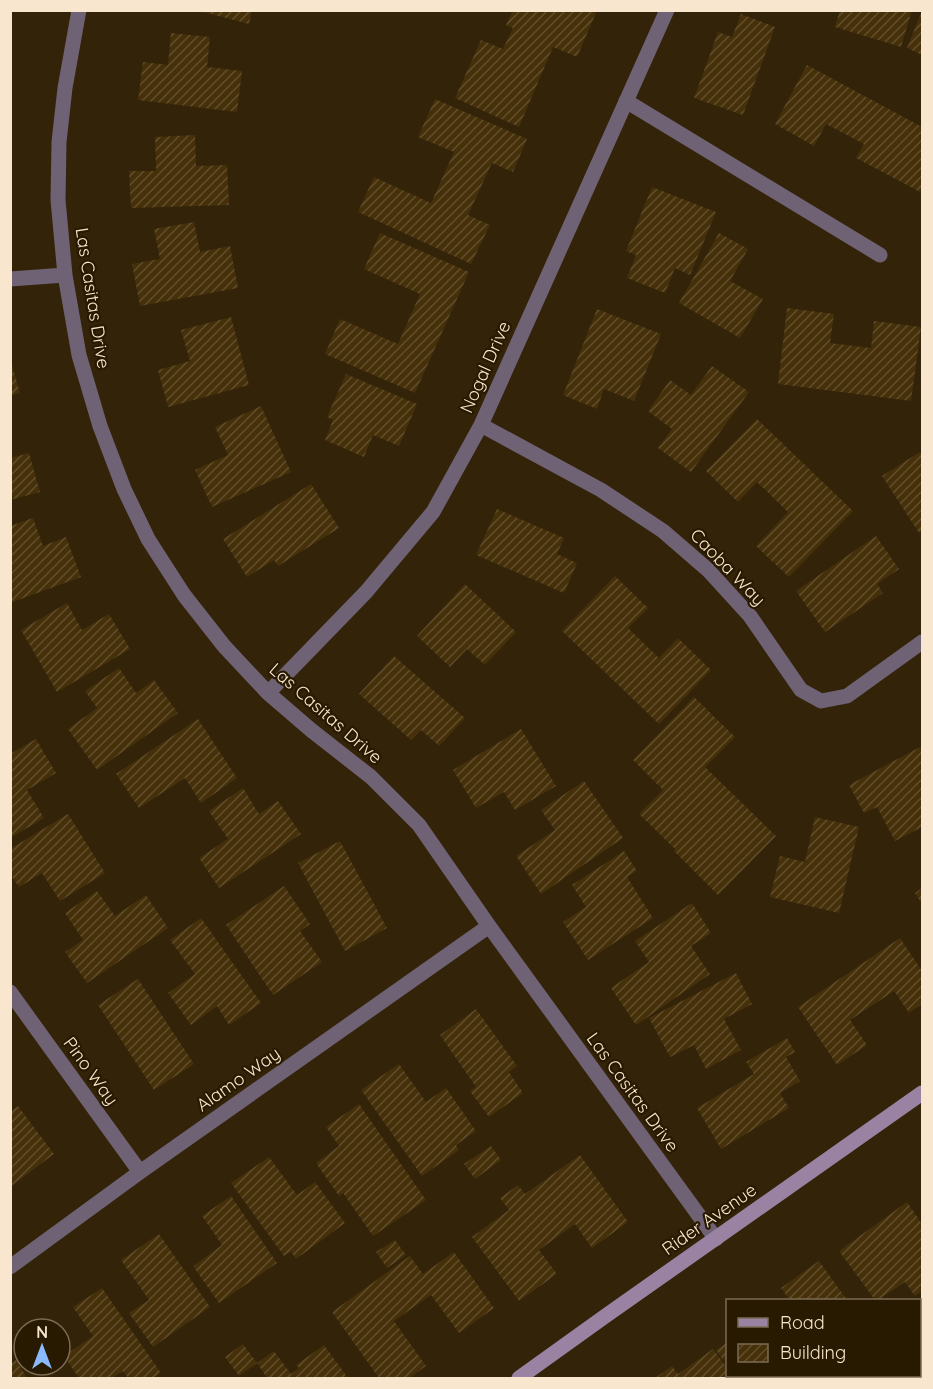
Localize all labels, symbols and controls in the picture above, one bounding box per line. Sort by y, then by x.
street label: Las Casitas Drive [70,226,116,370]
street label: Nogal Drive [454,317,516,417]
street label: Caoba Way [685,524,771,610]
street label: Las Casitas Drive [265,658,387,768]
street label: Las Casitas Drive [582,1028,684,1156]
street label: Pino Way [58,1032,124,1110]
street label: Alamo Way [192,1042,284,1116]
street label: Rider Avenue [657,1178,761,1260]
legend [726,1299,921,1377]
text: Road [780,1311,825,1334]
north arrow [12,1317,72,1377]
text: N [36,1322,48,1342]
text: Building [780,1341,846,1364]

